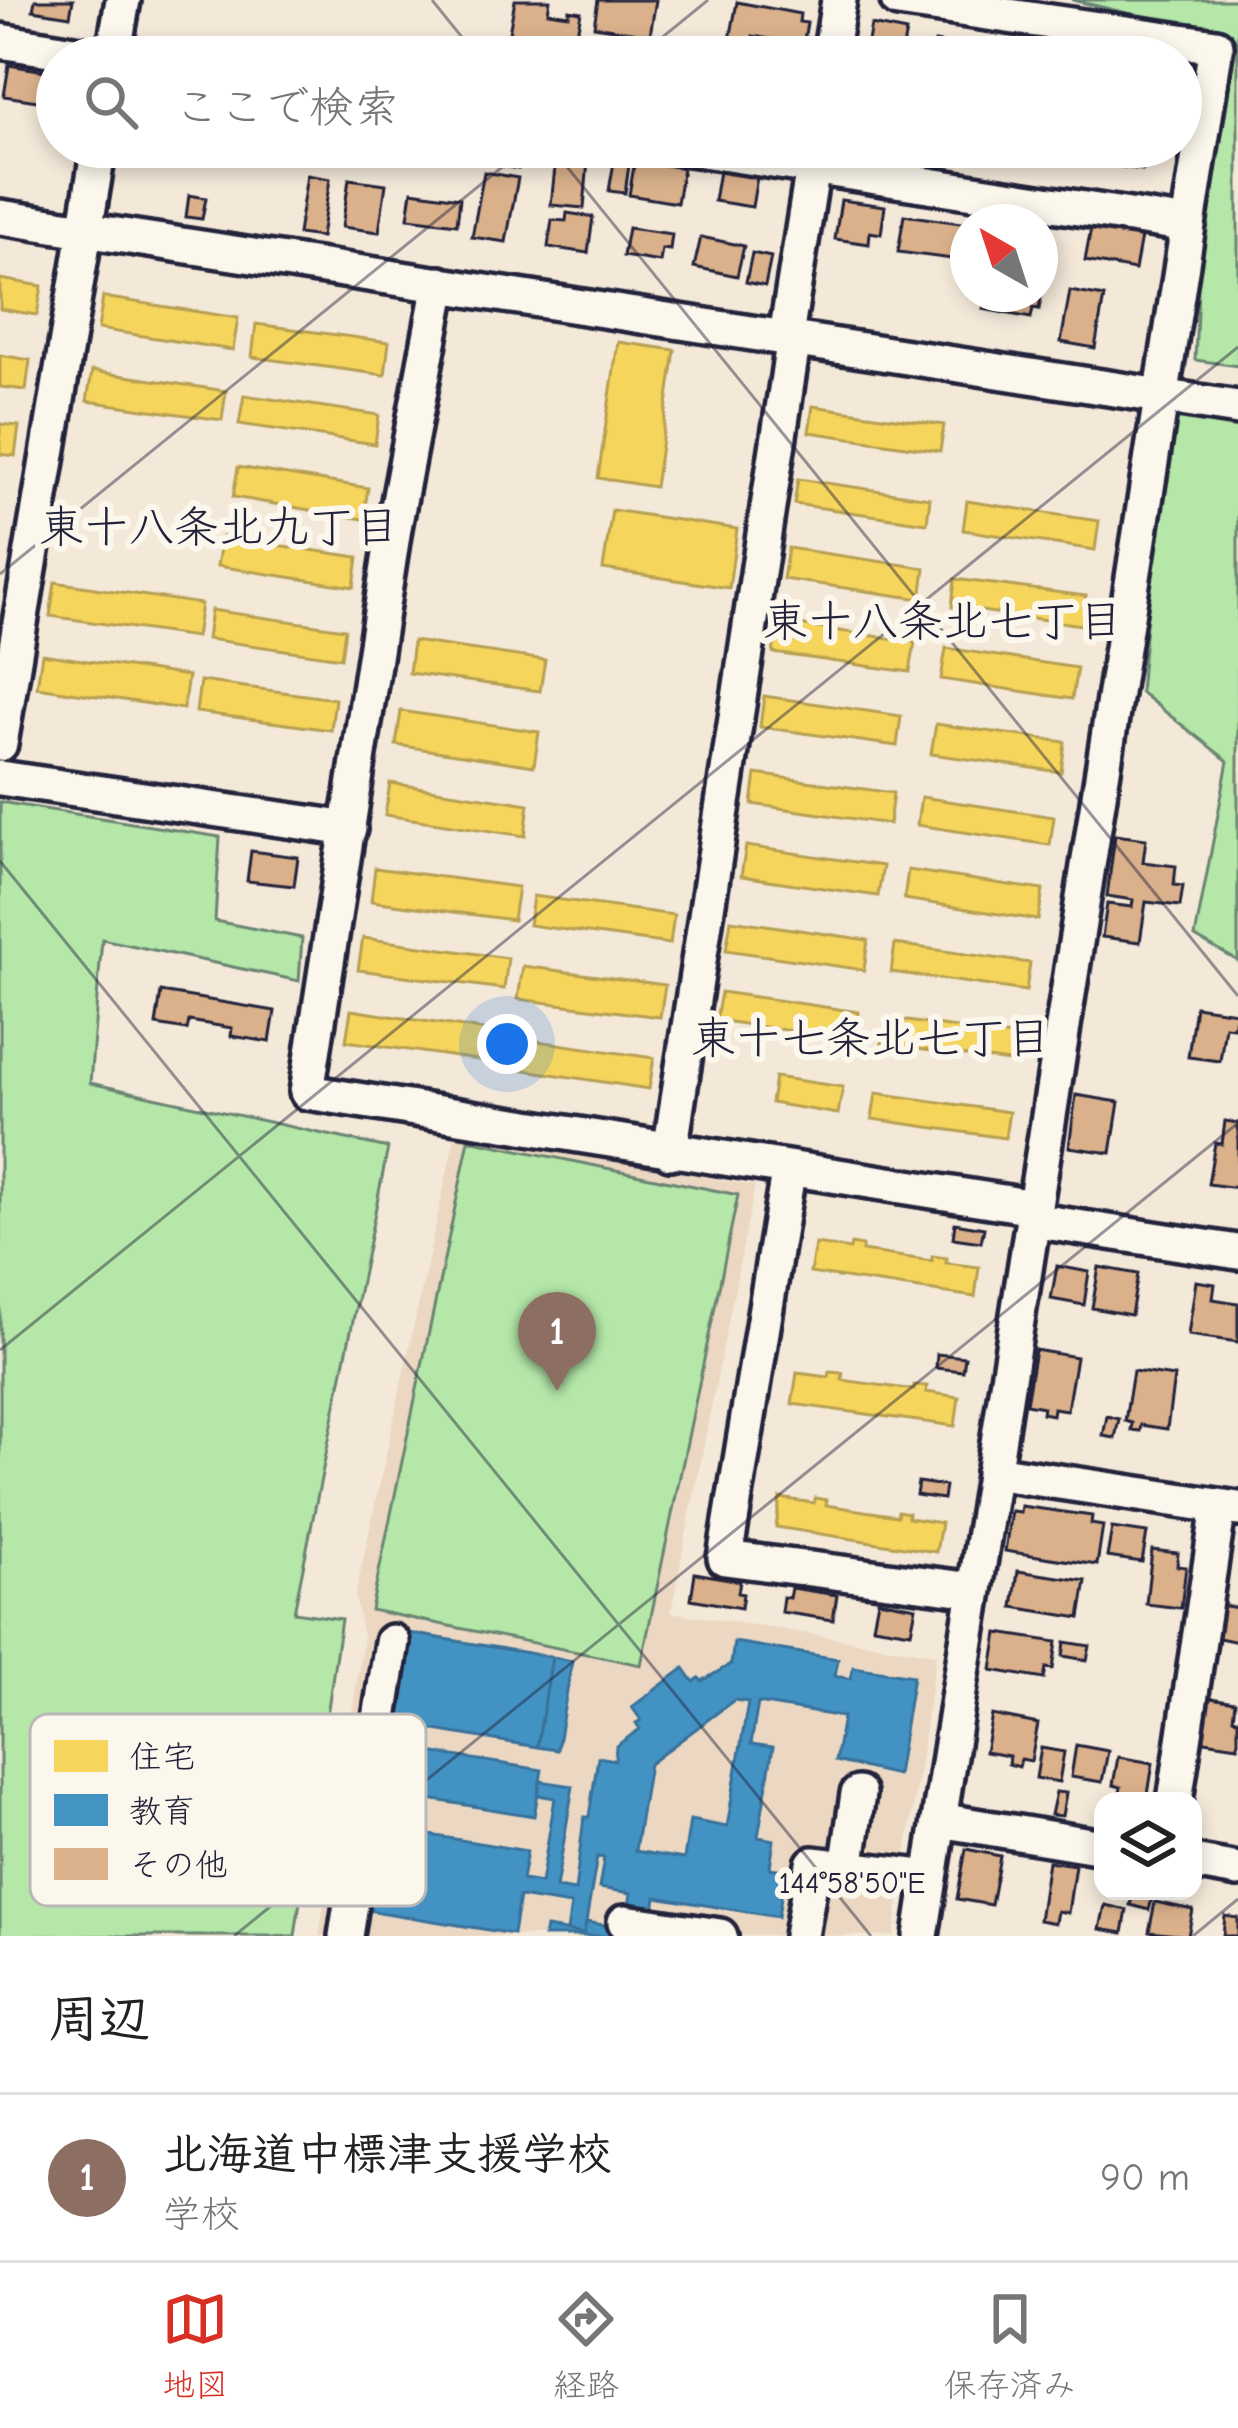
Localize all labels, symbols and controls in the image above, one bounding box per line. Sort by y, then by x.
search box [36,36,1202,168]
icon: search [78,69,144,135]
text: ここで検索 [174,81,399,133]
north arrow [950,204,1058,312]
district label: 東十八条北九丁目 [39,501,399,553]
district label: 東十八条北七丁目 [763,595,1123,647]
district label: 東十七条北七丁目 [691,1012,1051,1064]
your location [477,1014,537,1074]
pin: 1 [518,1292,596,1391]
legend [30,1714,426,1906]
text: 住宅 [129,1738,195,1776]
text: 教育 [129,1792,195,1830]
map controls [1094,1792,1202,1900]
button: layers [1094,1792,1202,1900]
text: その他 [129,1846,228,1884]
text: 144°58'50"E [779,1866,925,1901]
text: 周辺 [48,1990,150,2049]
text: 北海道中標津支援学校 [162,2128,612,2180]
text: 1 [79,2155,95,2200]
text: 90 m [1100,2155,1190,2200]
text: 学校 [162,2192,240,2237]
tab: 地図 [162,2286,228,2406]
tab: 経路 [553,2286,619,2406]
tab: 保存済み [944,2286,1076,2406]

